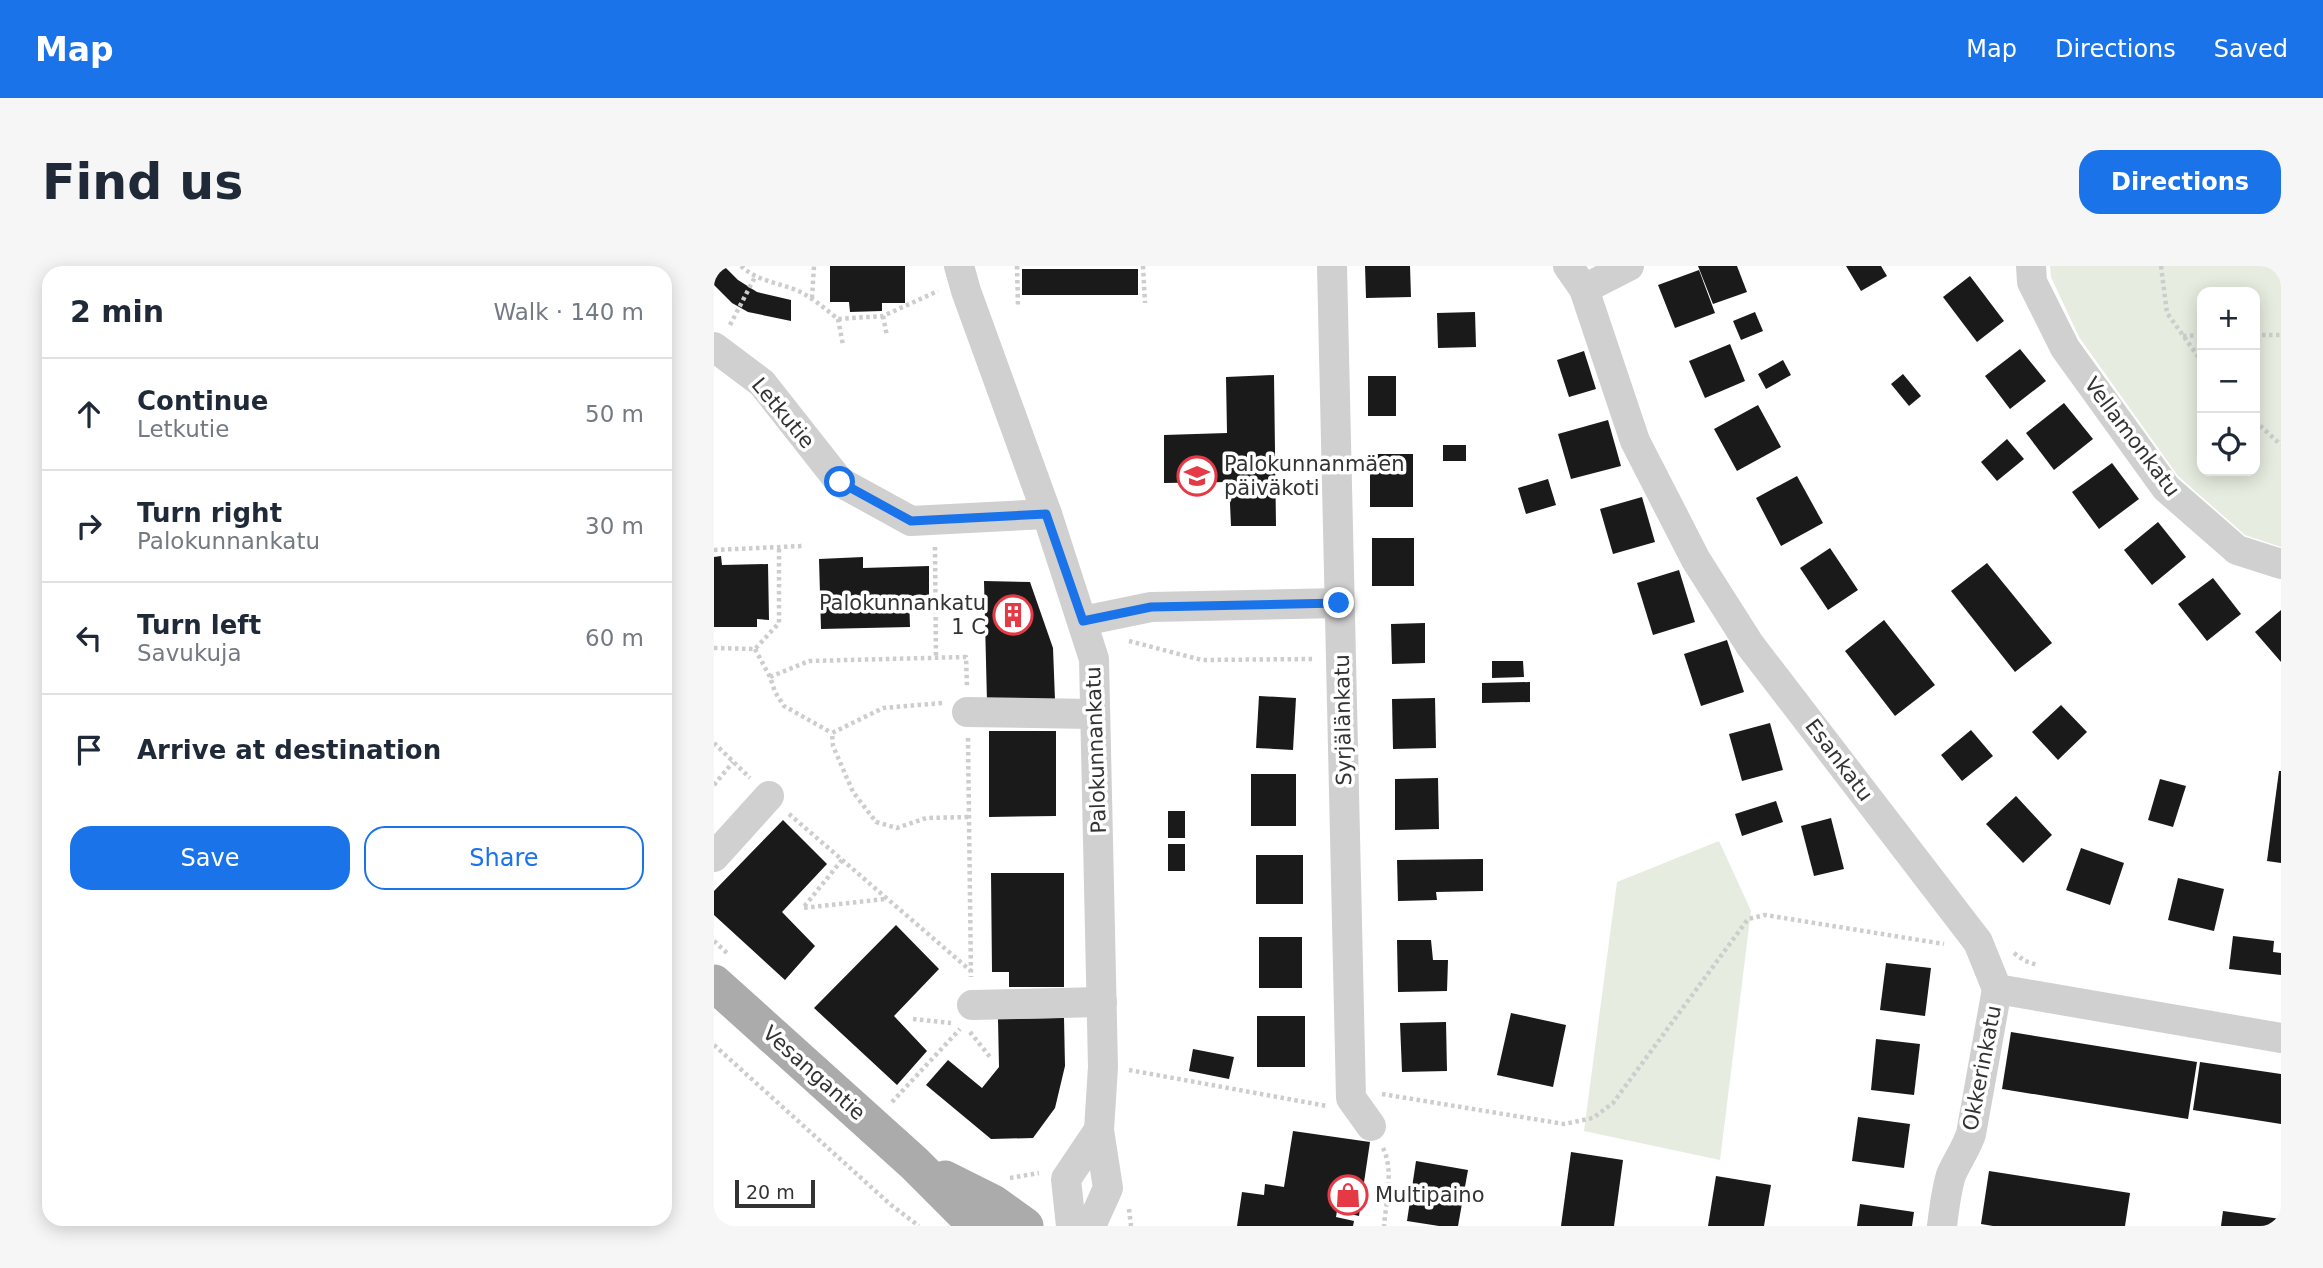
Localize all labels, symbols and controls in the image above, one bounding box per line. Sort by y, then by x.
text: Map [35,30,114,69]
text: Map [1966,35,2017,63]
text: Directions [2055,35,2176,63]
text: Saved [2214,35,2288,63]
button: Directions [2079,150,2281,214]
text: Find us [42,154,243,211]
map controls [2197,287,2260,476]
button: + [2197,287,2260,350]
text: 2 min [70,294,164,329]
text: Walk · 140 m [493,299,644,325]
button: − [2197,350,2260,413]
street label: Letkutie [747,373,819,453]
street label: Vellamonkatu [2079,373,2185,501]
text: Continue [137,386,268,416]
icon: ahead [70,395,108,433]
text: 50 m [585,401,644,427]
button: locate [2197,413,2260,476]
text: Letkutie [137,416,229,442]
place label: Palokunnanmäen päiväkoti [1224,452,1404,500]
school or university icon: Palokunnanmäen päiväkoti [1176,455,1218,497]
route start [824,466,855,497]
text: Turn right [137,498,282,528]
icon: right [70,507,108,545]
text: 30 m [585,513,644,539]
text: Palokunnankatu [137,528,320,554]
route end [1323,587,1354,618]
place label: Palokunnankatu 1 C [819,591,986,639]
building icon: Palokunnankatu 1 C [992,594,1034,636]
text: Turn left [137,610,261,640]
icon: left [70,619,108,657]
text: 60 m [585,625,644,651]
text: Savukuja [137,640,242,666]
street label: Syrjälänkatu [1330,654,1356,786]
street label: Palokunnankatu [1081,666,1111,834]
street label: Esankatu [1800,714,1878,806]
icon: arrive [70,731,108,769]
text: Arrive at destination [137,735,441,765]
button: Save [70,826,350,890]
button: Share [364,826,644,890]
street label: Okkerinkatu [1958,1003,2006,1133]
street label: Vesangantie [758,1021,870,1125]
shop icon: Multipaino [1327,1174,1369,1216]
scale bar [735,1177,816,1209]
text: 20 m [746,1181,795,1203]
place label: Multipaino [1375,1183,1485,1207]

